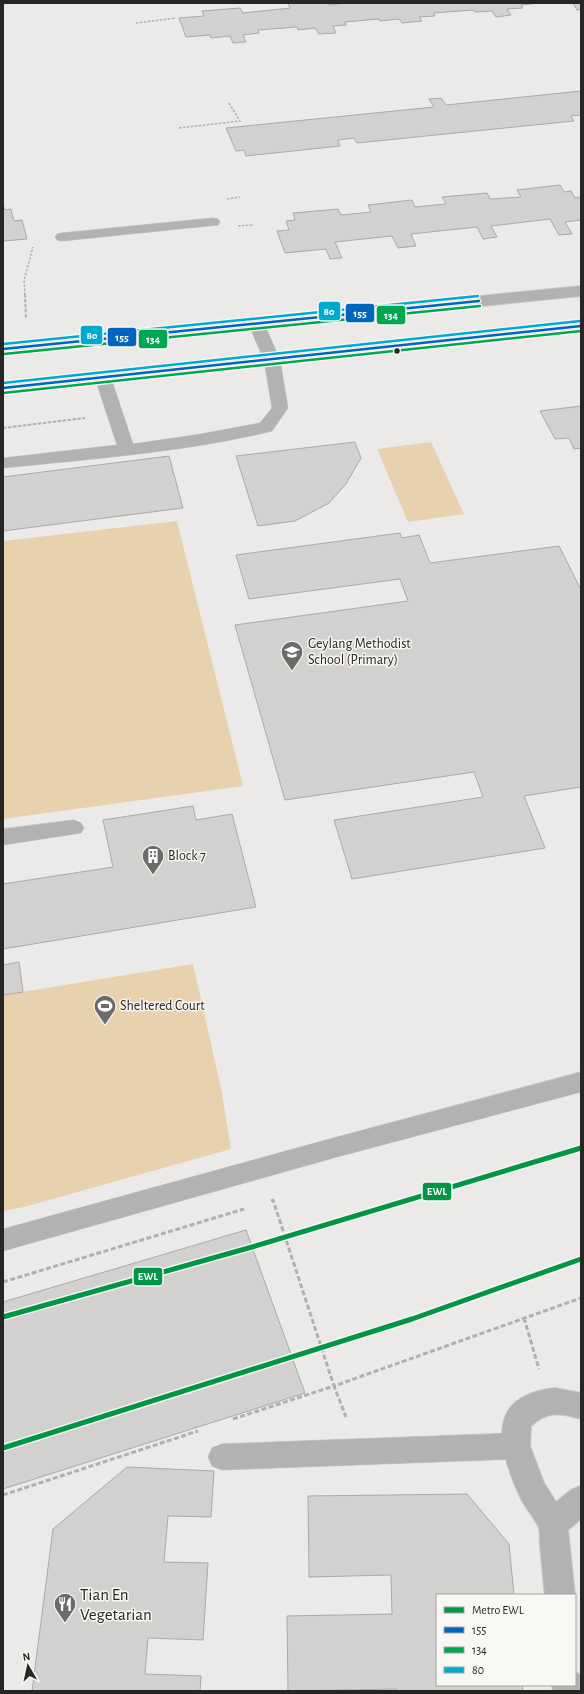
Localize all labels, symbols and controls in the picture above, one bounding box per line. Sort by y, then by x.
line badge: 80 [318,301,341,321]
line badge: 155 [345,303,375,323]
line badge: 134 [376,305,406,325]
text: 80 [323,306,335,317]
text: 155 [353,308,367,319]
text: 134 [384,310,399,321]
line badge: 80 [80,325,103,345]
line badge: 155 [107,327,137,347]
line badge: 134 [138,329,168,349]
text: 80 [86,330,98,341]
text: 155 [115,332,129,343]
text: 134 [146,334,161,345]
unlabelled marker [392,346,402,356]
place label: Geylang Methodist School (Primary) [308,637,411,667]
school or university icon: Geylang Methodist School (Primary) [279,639,305,672]
building icon: Block 7 [140,843,166,876]
place label: Block 7 [168,849,206,863]
sports icon: Sheltered Court [92,993,118,1026]
place label: Sheltered Court [120,999,205,1013]
line badge: EWL [422,1182,452,1201]
text: EWL [427,1186,447,1197]
line badge: EWL [133,1267,163,1286]
text: EWL [138,1271,158,1282]
place label: Tian En Vegetarian [80,1586,152,1623]
restaurant icon: Tian En Vegetarian [52,1591,78,1624]
legend [436,1594,576,1686]
text: Metro EWL [472,1604,524,1616]
text: 155 [472,1624,486,1636]
text: 134 [472,1644,487,1656]
north arrow [8,1646,48,1686]
text: N [22,1651,31,1663]
text: 80 [472,1664,484,1676]

